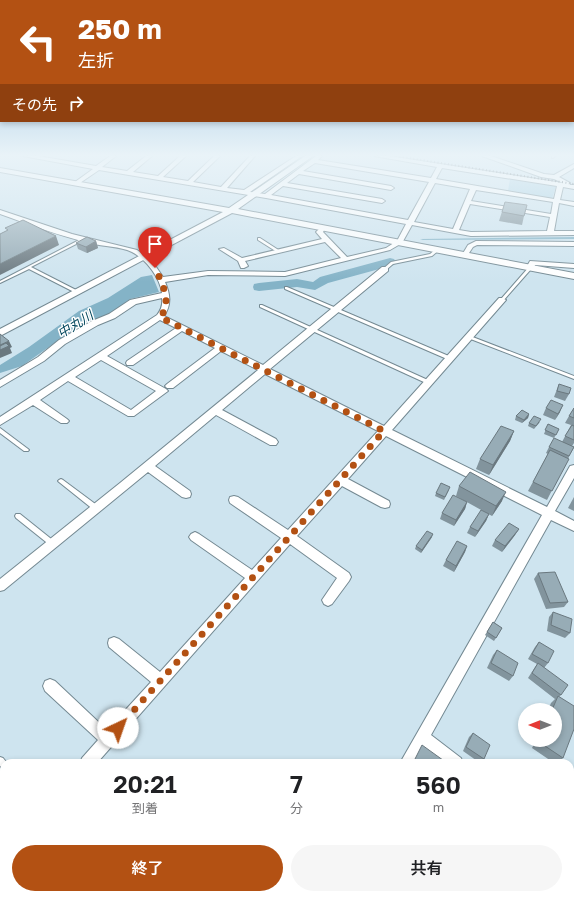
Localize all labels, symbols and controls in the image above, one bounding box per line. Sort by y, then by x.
text: 250 m [78,12,162,45]
icon: left [12,16,64,68]
text: 左折 [78,49,114,71]
icon: right [65,92,87,114]
text: その先 [12,95,57,113]
pin [138,227,172,268]
icon: arrive [144,233,166,255]
water label: 中丸川 [54,306,97,341]
north arrow [518,703,562,747]
map controls [518,703,562,747]
position arrow [97,707,139,749]
text: 20:21 [113,769,177,798]
text: 7 [290,769,303,798]
text: 560 [416,770,461,799]
text: m [433,799,444,815]
text: 到着 [132,800,158,816]
text: 分 [290,800,303,816]
button: 終了 [12,845,283,891]
button: 共有 [291,845,562,891]

